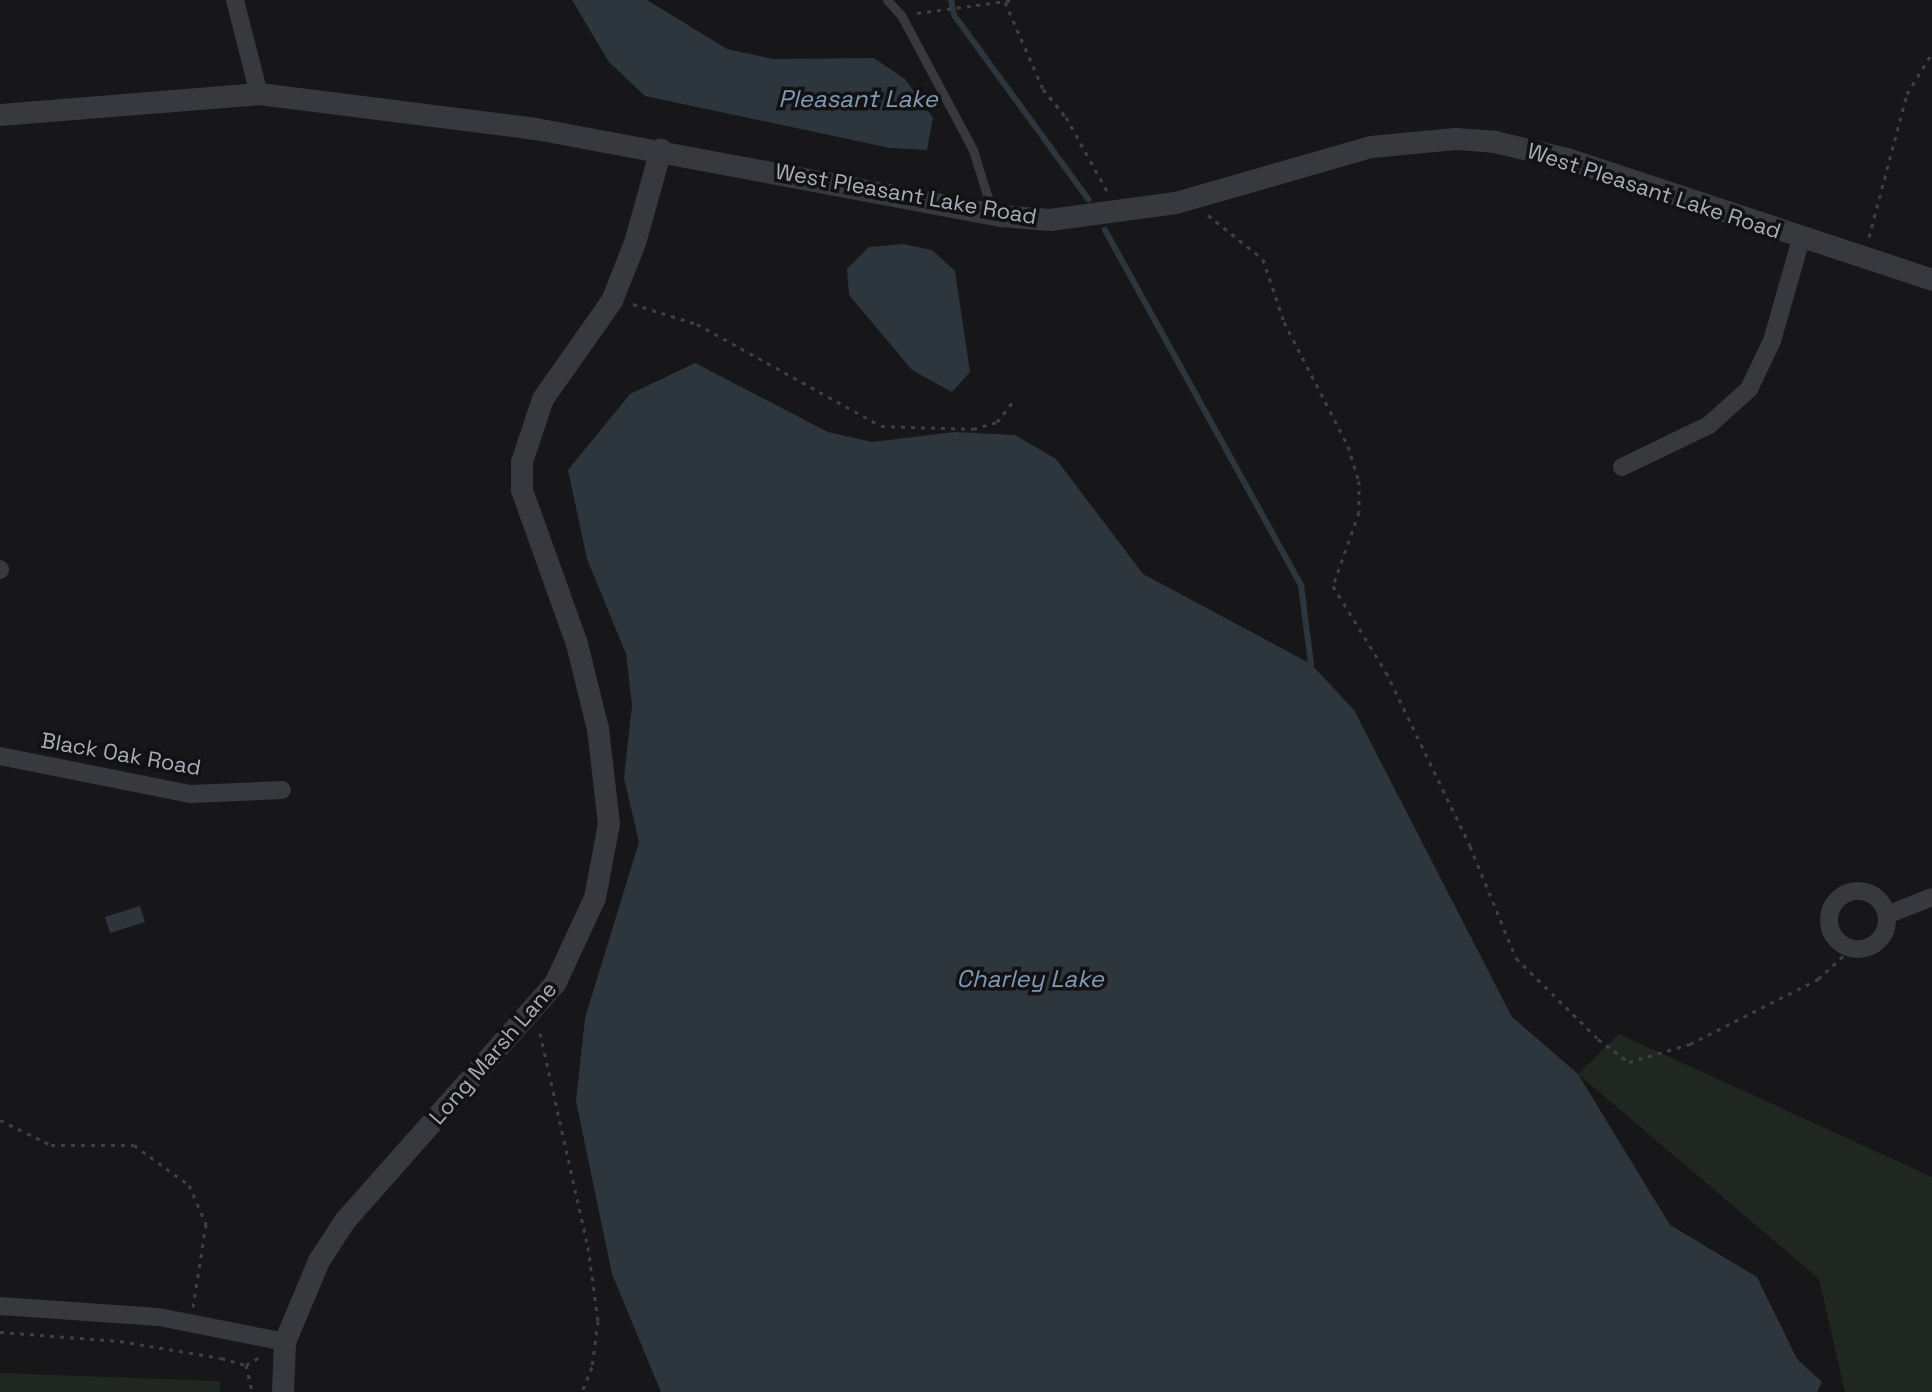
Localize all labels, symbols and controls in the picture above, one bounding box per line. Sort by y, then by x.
water label: Pleasant Lake [778,85,938,113]
street label: West Pleasant Lake Road [1524,138,1784,244]
street label: West Pleasant Lake Road [773,158,1039,230]
street label: Black Oak Road [39,727,203,781]
water label: Charley Lake [956,965,1104,993]
street label: Long Marsh Lane [424,976,562,1130]

